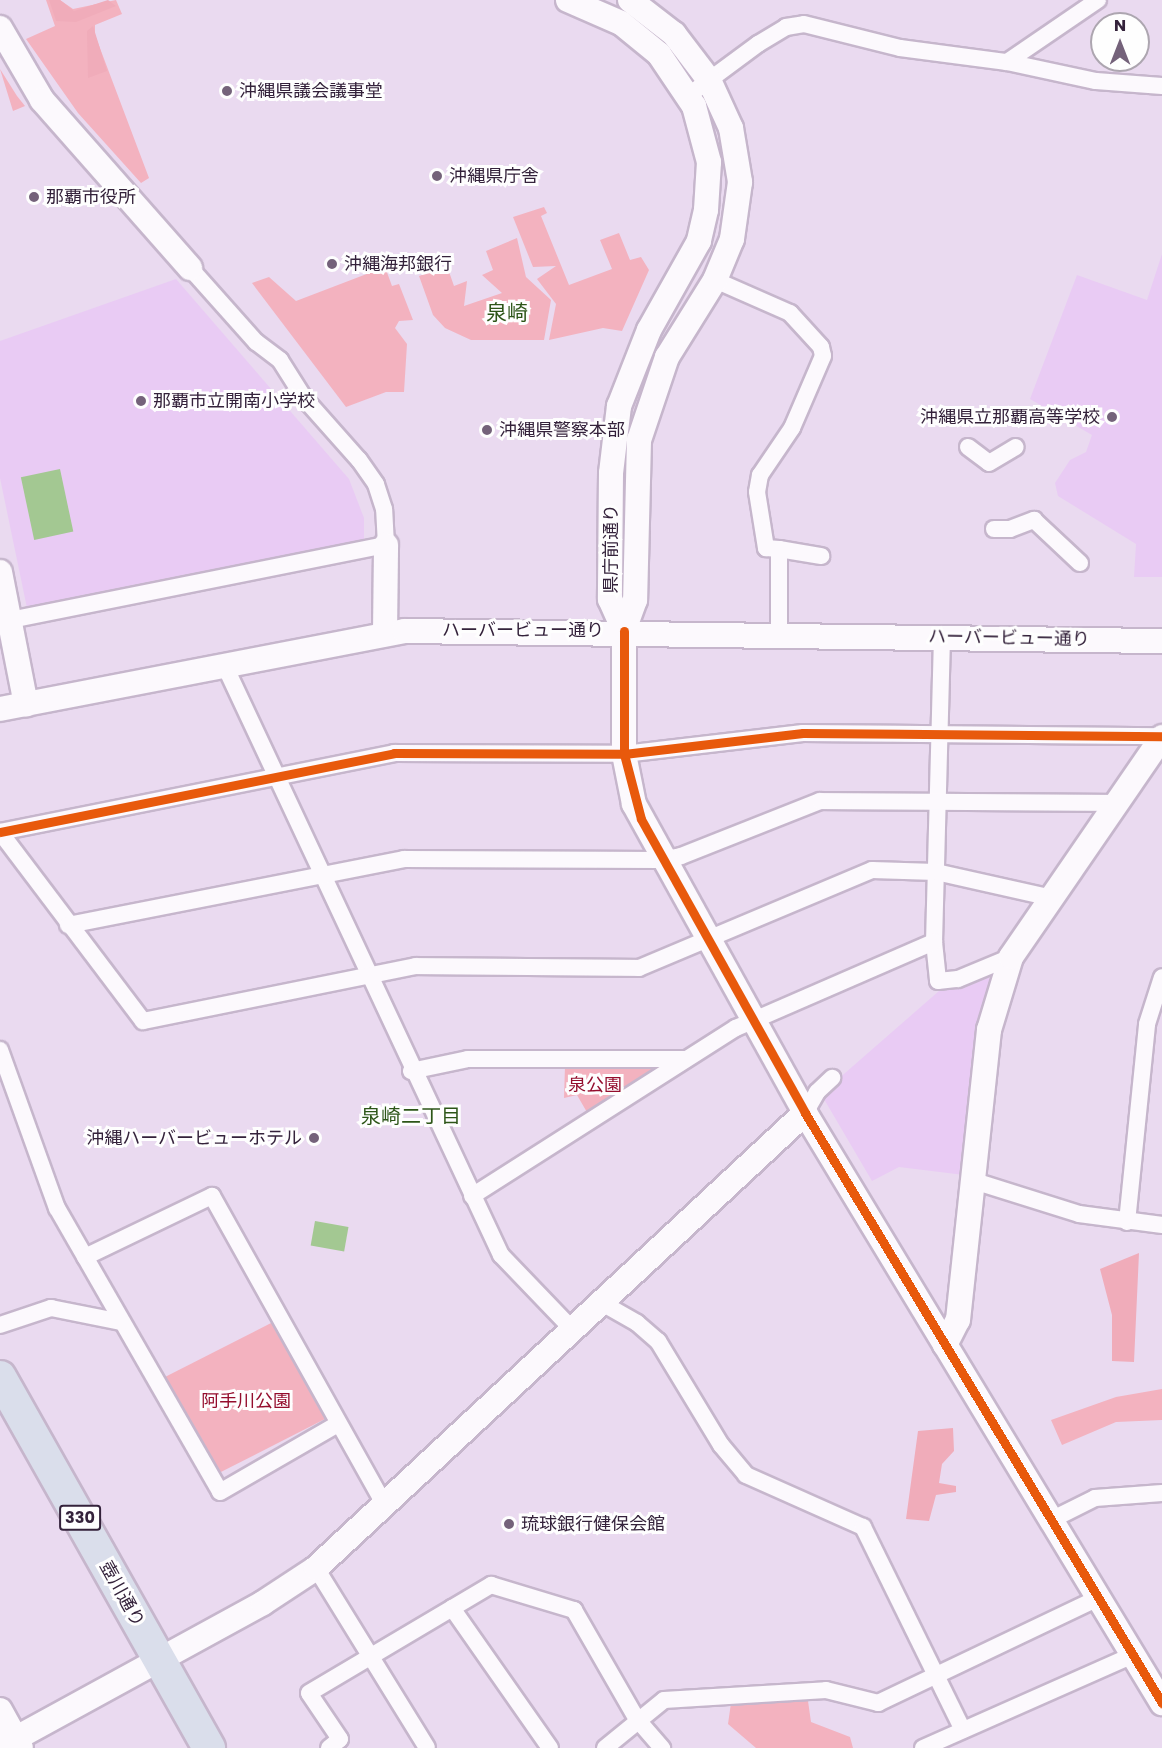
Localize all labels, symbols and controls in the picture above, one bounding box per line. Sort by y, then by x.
north arrow [1090,12,1150,72]
text: N [1114,14,1126,37]
place label: 沖縄県議会議事堂 [239,80,383,102]
marker: 沖縄県議会議事堂 [220,84,234,98]
place label: 沖縄県庁舎 [449,165,539,187]
marker: 沖縄県庁舎 [430,169,444,183]
place label: 那覇市役所 [46,186,136,208]
marker: 那覇市役所 [27,190,41,204]
place label: 沖縄海邦銀行 [344,253,452,275]
marker: 沖縄海邦銀行 [325,257,339,271]
district label: 泉崎 [486,300,528,326]
place label: 那覇市立開南小学校 [153,390,315,412]
marker: 那覇市立開南小学校 [134,394,148,408]
place label: 沖縄県立那覇高等学校 [920,406,1100,428]
marker: 沖縄県立那覇高等学校 [1105,410,1119,424]
place label: 沖縄県警察本部 [499,419,625,441]
marker: 沖縄県警察本部 [480,423,494,437]
street label: 県庁前通り [600,504,622,594]
street label: ハーバービュー通り [442,619,604,641]
street label: ハーバービュー通り [928,626,1090,650]
park label: 泉公園 [568,1074,622,1096]
district label: 泉崎二丁目 [361,1104,461,1128]
place label: 沖縄ハーバービューホテル [86,1127,302,1149]
marker: 沖縄ハーバービューホテル [307,1131,321,1145]
park label: 阿手川公園 [201,1390,291,1412]
road number: 330 [59,1505,101,1531]
place label: 琉球銀行健保会館 [521,1513,665,1535]
marker: 琉球銀行健保会館 [502,1517,516,1531]
street label: 壺川通り [95,1557,149,1631]

